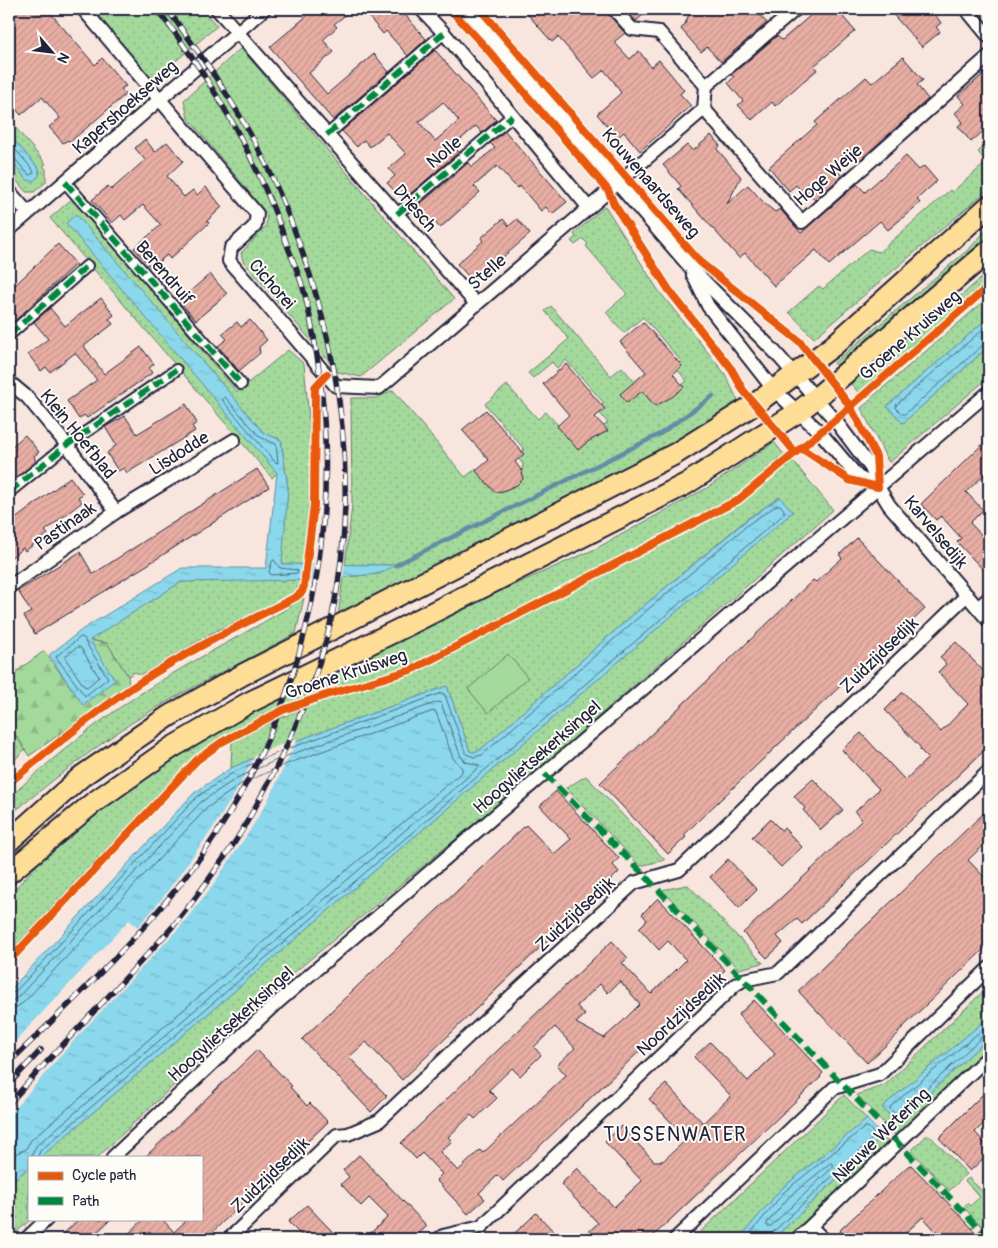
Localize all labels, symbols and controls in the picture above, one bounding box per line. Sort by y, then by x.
north arrow [28,28,78,78]
text: N [53,50,73,66]
street label: Kapershoekseweg [68,55,183,160]
street label: Kouwenaardseweg [596,123,705,243]
street label: Nolle [422,131,467,174]
street label: Hoge Weije [789,139,868,212]
street label: Driesch [388,180,441,237]
street label: Berendruif [130,236,200,311]
street label: Stelle [463,249,512,296]
street label: Cichorei [243,254,300,314]
street label: Groene Kruisweg [855,285,966,386]
street label: Klein Hoefblad [34,385,121,484]
street label: Lisdodde [145,426,214,481]
street label: Karvelsedijk [898,491,973,574]
street label: Pastinaak [30,497,101,556]
street label: Zuidzijdsedijk [835,612,924,699]
street label: Groene Kruisweg [282,644,410,705]
street label: Hoogvlietsekerksingel [469,695,606,819]
street label: Zuidzijdsedijk [531,871,620,957]
street label: Hoogvlietsekerksingel [163,962,299,1087]
street label: Noordzijdsedijk [632,967,731,1062]
street label: Nieuwe Wetering [828,1083,935,1188]
district label: TUSSENWATER [603,1122,747,1147]
street label: Zuidzijdsedijk [226,1132,315,1219]
legend [28,1156,202,1220]
text: Cycle path [72,1166,136,1185]
text: Path [72,1192,99,1211]

